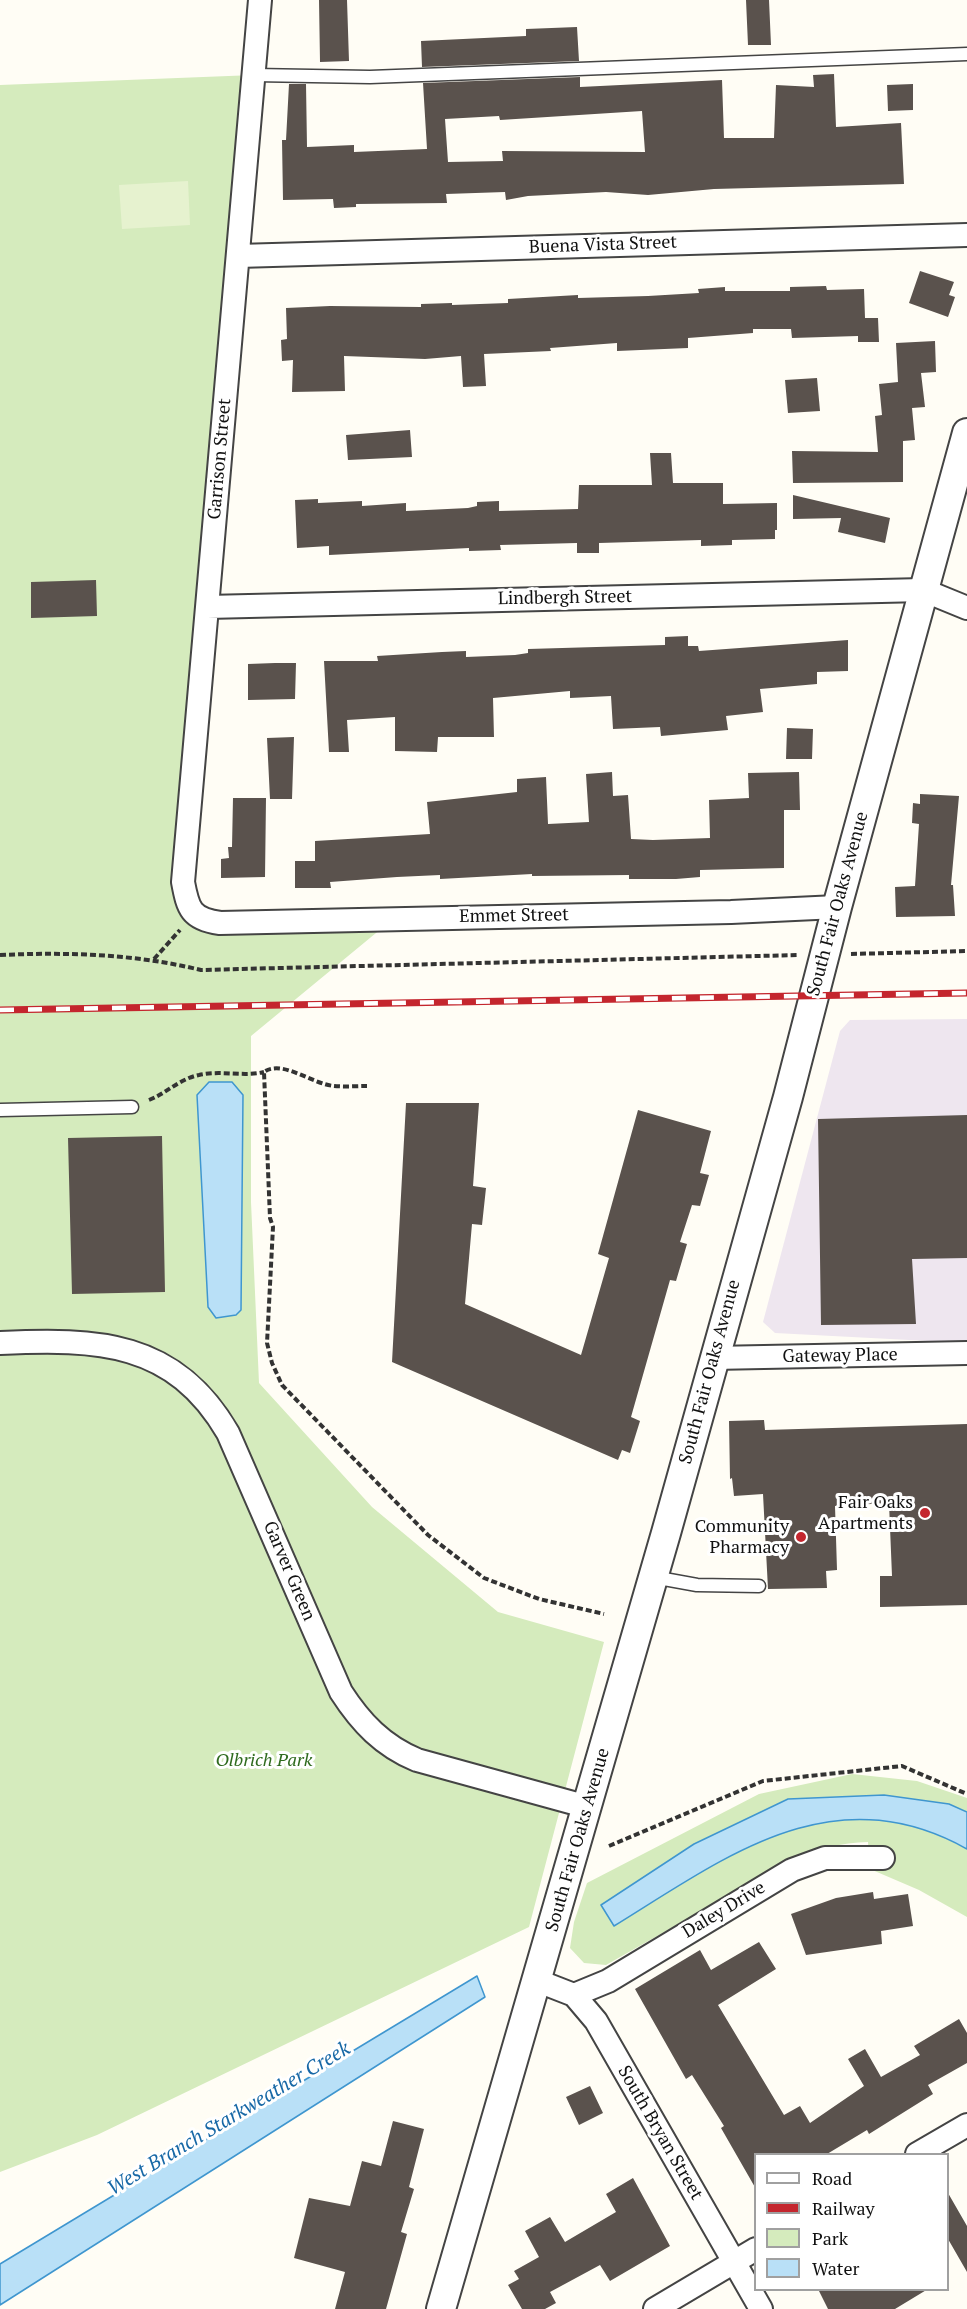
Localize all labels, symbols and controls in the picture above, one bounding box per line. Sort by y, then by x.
street label: Buena Vista Street [529,232,677,258]
street label: Garrison Street [204,398,236,520]
street label: Lindbergh Street [498,586,632,610]
street label: South Fair Oaks Avenue [803,809,873,999]
street label: Emmet Street [459,904,569,928]
street label: South Fair Oaks Avenue [675,1277,745,1467]
street label: Gateway Place [782,1344,898,1368]
place label: Fair Oaks Apartments [818,1492,913,1534]
marker: Fair Oaks Apartments [918,1506,932,1520]
place label: Community Pharmacy [695,1516,789,1558]
street label: Garver Green [258,1518,320,1624]
marker: Community Pharmacy [794,1530,808,1544]
street label: South Fair Oaks Avenue [541,1746,615,1934]
park label: Olbrich Park [216,1750,312,1772]
street label: Daley Drive [679,1877,769,1943]
water label: West Branch Starkweather Creek [103,2037,355,2201]
street label: South Bryan Street [613,2062,707,2204]
legend [754,2153,949,2291]
text: Road [812,2166,852,2190]
text: Railway [812,2196,875,2220]
text: Park [812,2226,848,2250]
text: Water [812,2256,859,2280]

